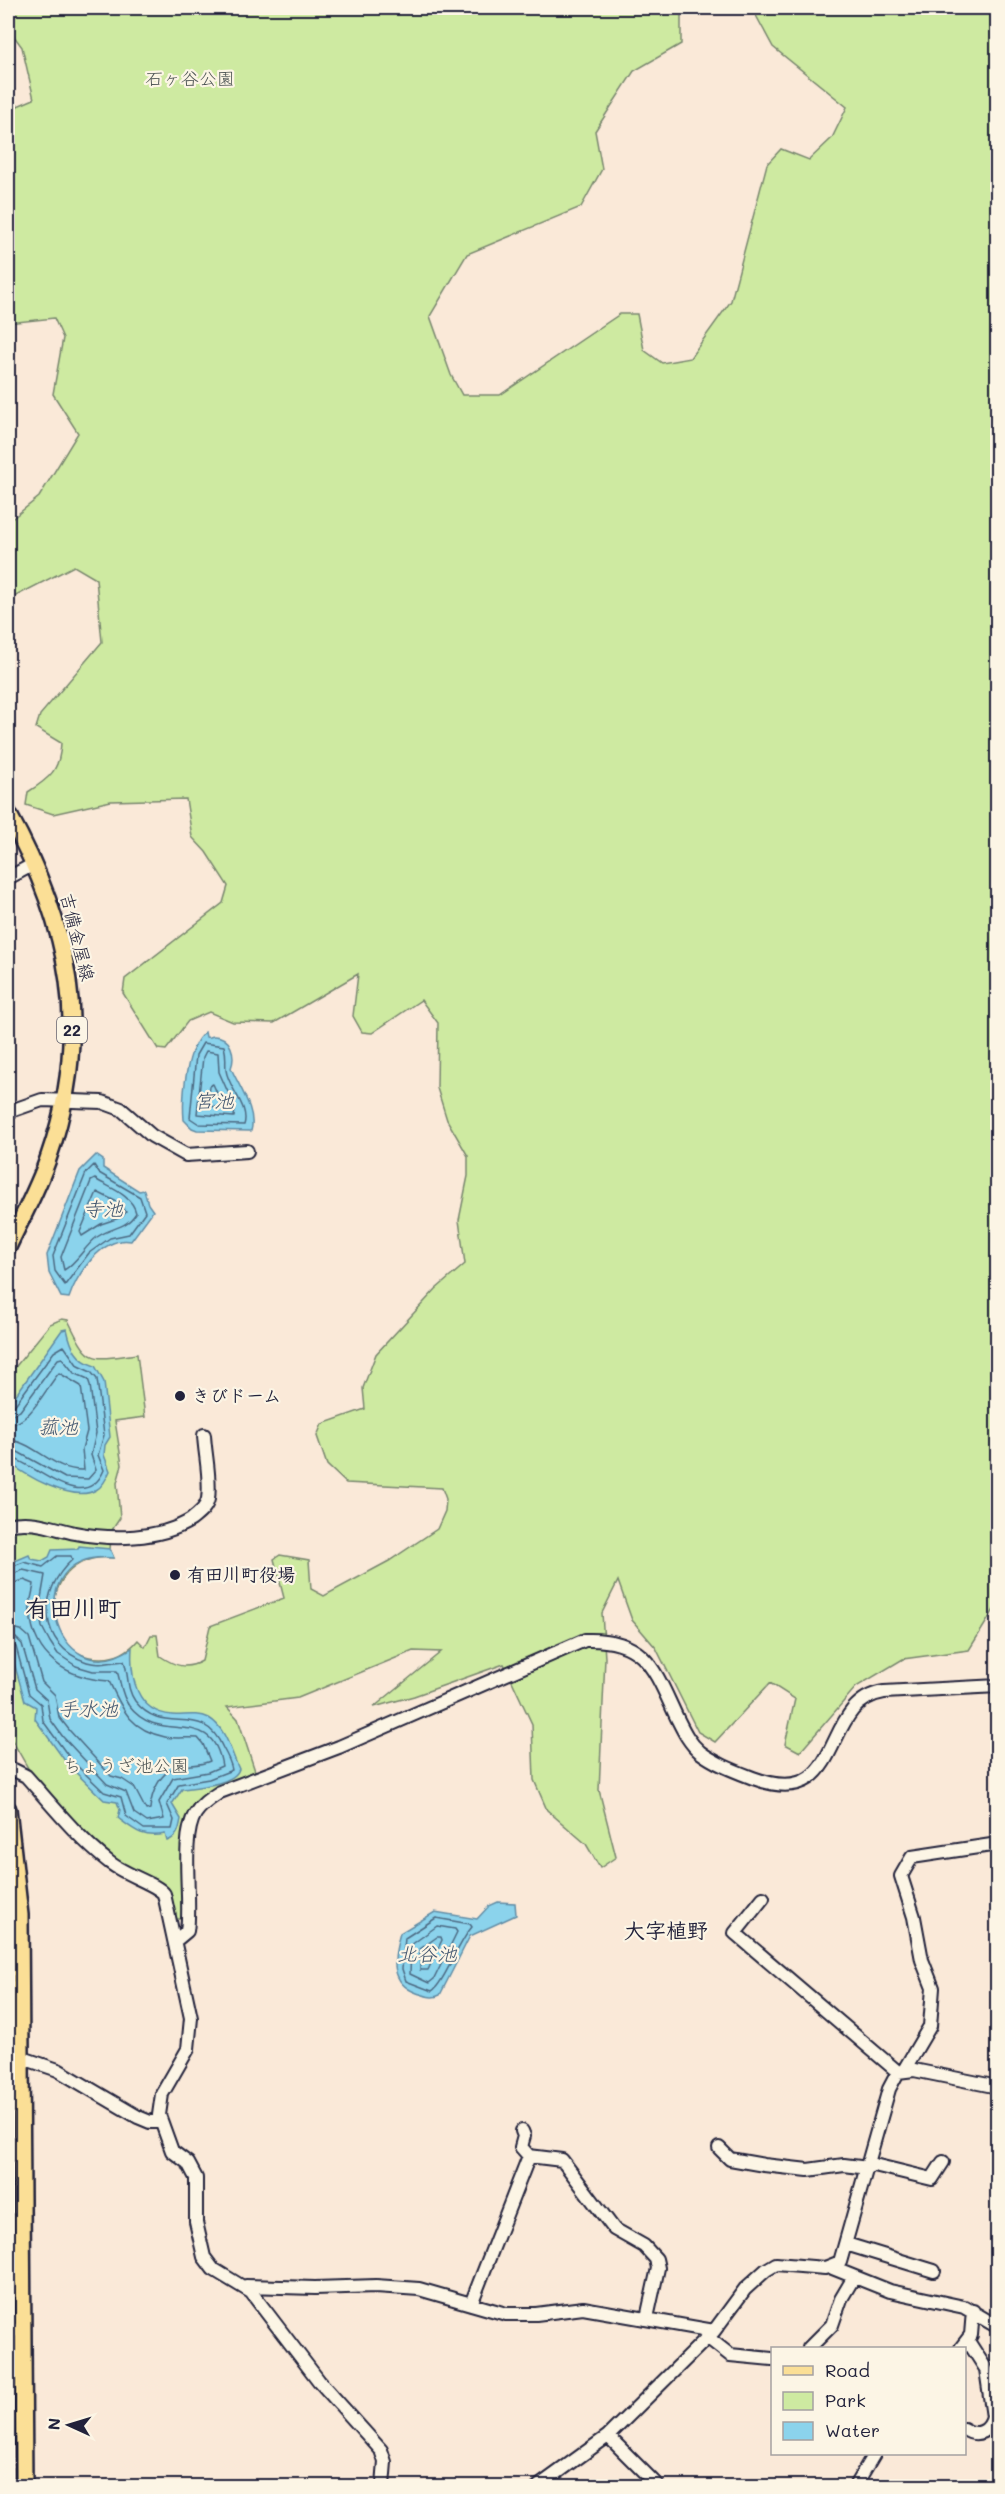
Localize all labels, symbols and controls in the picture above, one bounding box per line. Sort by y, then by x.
park label: 石ヶ谷公園 [145,66,235,90]
street label: 吉備金屋線 [55,890,101,983]
road number: 22 [57,1017,87,1043]
water label: 宮池 [194,1087,235,1113]
water label: 寺池 [83,1195,124,1221]
place label: きびドーム [192,1383,281,1407]
marker: きびドーム [173,1389,187,1403]
water label: 菰池 [38,1413,79,1439]
place label: 有田川町役場 [187,1562,295,1586]
marker: 有田川町役場 [168,1568,182,1582]
district label: 有田川町 [25,1592,121,1623]
water label: 手水池 [58,1695,119,1721]
park label: ちょうざ池公園 [63,1753,189,1777]
district label: 大字植野 [624,1916,708,1943]
water label: 北谷池 [397,1940,458,1966]
legend [771,2347,966,2455]
text: Road [825,2358,870,2382]
text: Park [825,2388,866,2412]
north arrow [39,2395,99,2455]
text: N [43,2417,64,2431]
text: Water [825,2418,880,2442]

